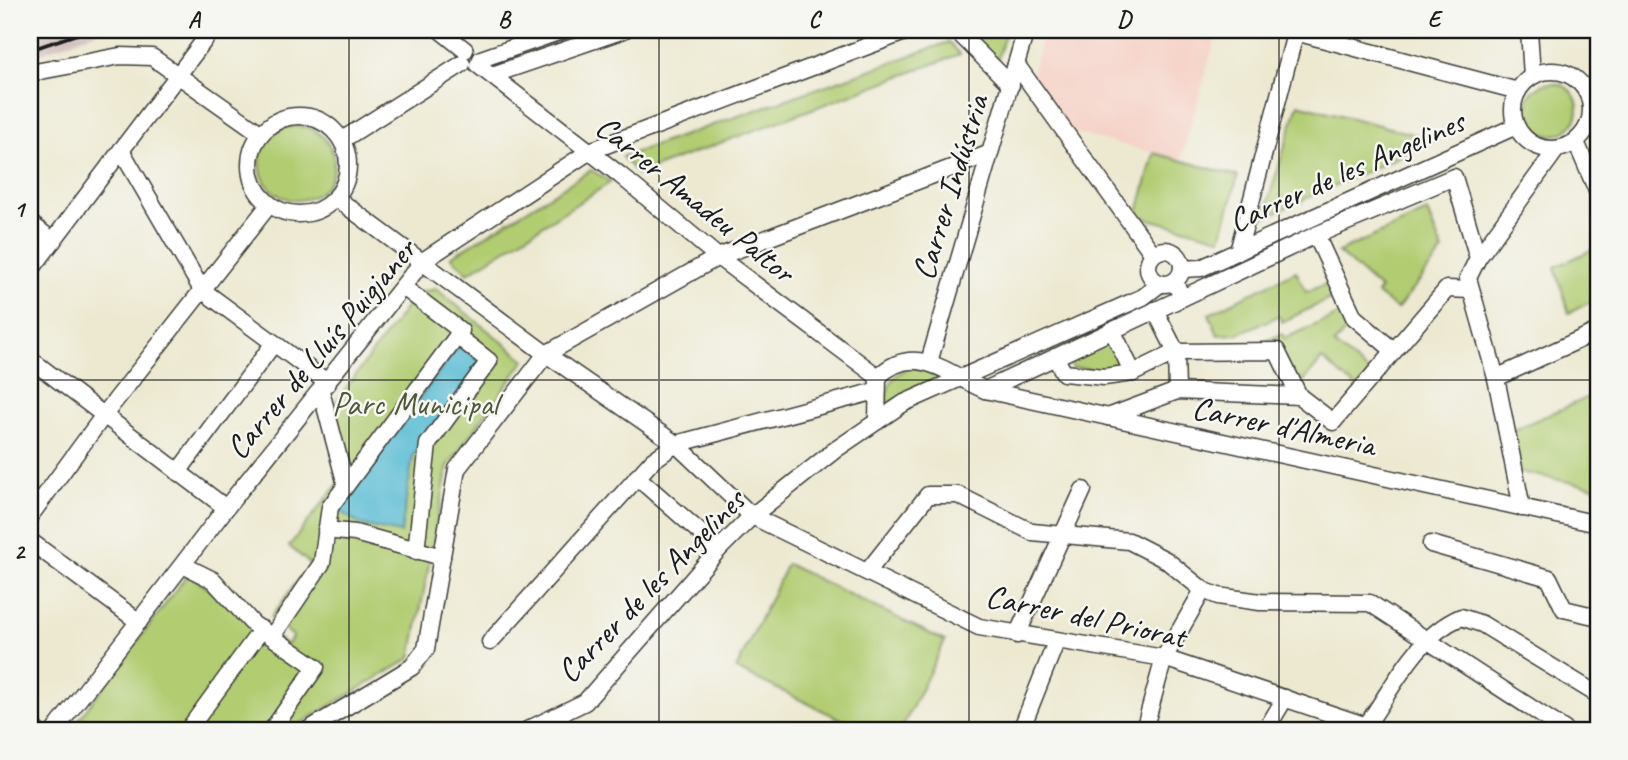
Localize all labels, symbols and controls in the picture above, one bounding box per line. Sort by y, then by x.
text: A [188,5,202,34]
text: B [498,5,512,34]
text: C [809,5,823,34]
text: D [1117,5,1133,34]
text: E [1428,5,1444,34]
street label: Carrer Indústria [902,88,998,285]
street label: Carrer de les Angelines [1222,99,1473,242]
street label: Carrer Amadeu Paltor [587,106,805,293]
text: 1 [14,195,27,224]
street label: Carrer de Lluís Puigjaner [216,228,427,468]
park label: Parc Municipal [332,383,503,425]
street label: Carrer d'Almeria [1189,386,1381,466]
street label: Carrer de les Angelines [548,478,756,692]
text: 2 [14,537,27,566]
street label: Carrer del Priorat [982,574,1192,658]

